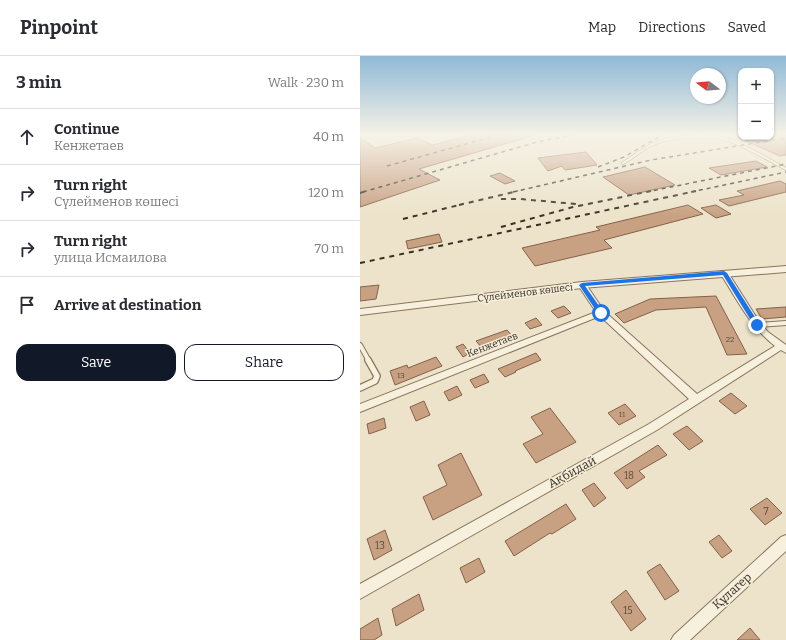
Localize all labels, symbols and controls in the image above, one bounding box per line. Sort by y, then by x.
text: Pinpoint [20,16,98,39]
text: Map [588,19,616,36]
text: Directions [638,19,706,36]
text: Saved [728,19,766,36]
north arrow [690,68,726,104]
map controls [738,68,774,140]
button: + [738,68,774,104]
text: 3 min [16,72,61,93]
text: Walk · 230 m [268,75,344,90]
button: − [738,104,774,140]
text: Continue [54,120,120,138]
icon: ahead [16,126,38,148]
text: 40 m [313,129,344,144]
text: Кенжетаев [54,138,124,153]
text: Turn right [54,176,127,194]
icon: right [16,182,38,204]
text: 120 m [308,185,344,200]
text: Сүлейменов көшесі [54,194,179,209]
text: Turn right [54,232,127,250]
icon: right [16,238,38,260]
text: 70 m [314,241,344,256]
text: улица Исмаилова [54,250,167,265]
street label: Сүлейменов көшесі [477,281,574,305]
icon: arrive [16,294,38,316]
text: Arrive at destination [54,296,201,314]
route start [592,304,610,322]
route end [748,316,766,334]
street label: Кенжетаев [465,330,520,360]
house number: 22 [726,335,734,344]
button: Save [16,344,176,381]
button: Share [184,344,344,381]
house number: 13 [397,371,405,380]
house number: 11 [619,410,626,419]
street label: Ақбидай [546,453,598,491]
house number: 18 [624,470,634,482]
house number: 7 [763,506,769,518]
house number: 13 [375,540,385,552]
street label: Құлагер [710,570,754,612]
house number: 15 [623,605,633,617]

